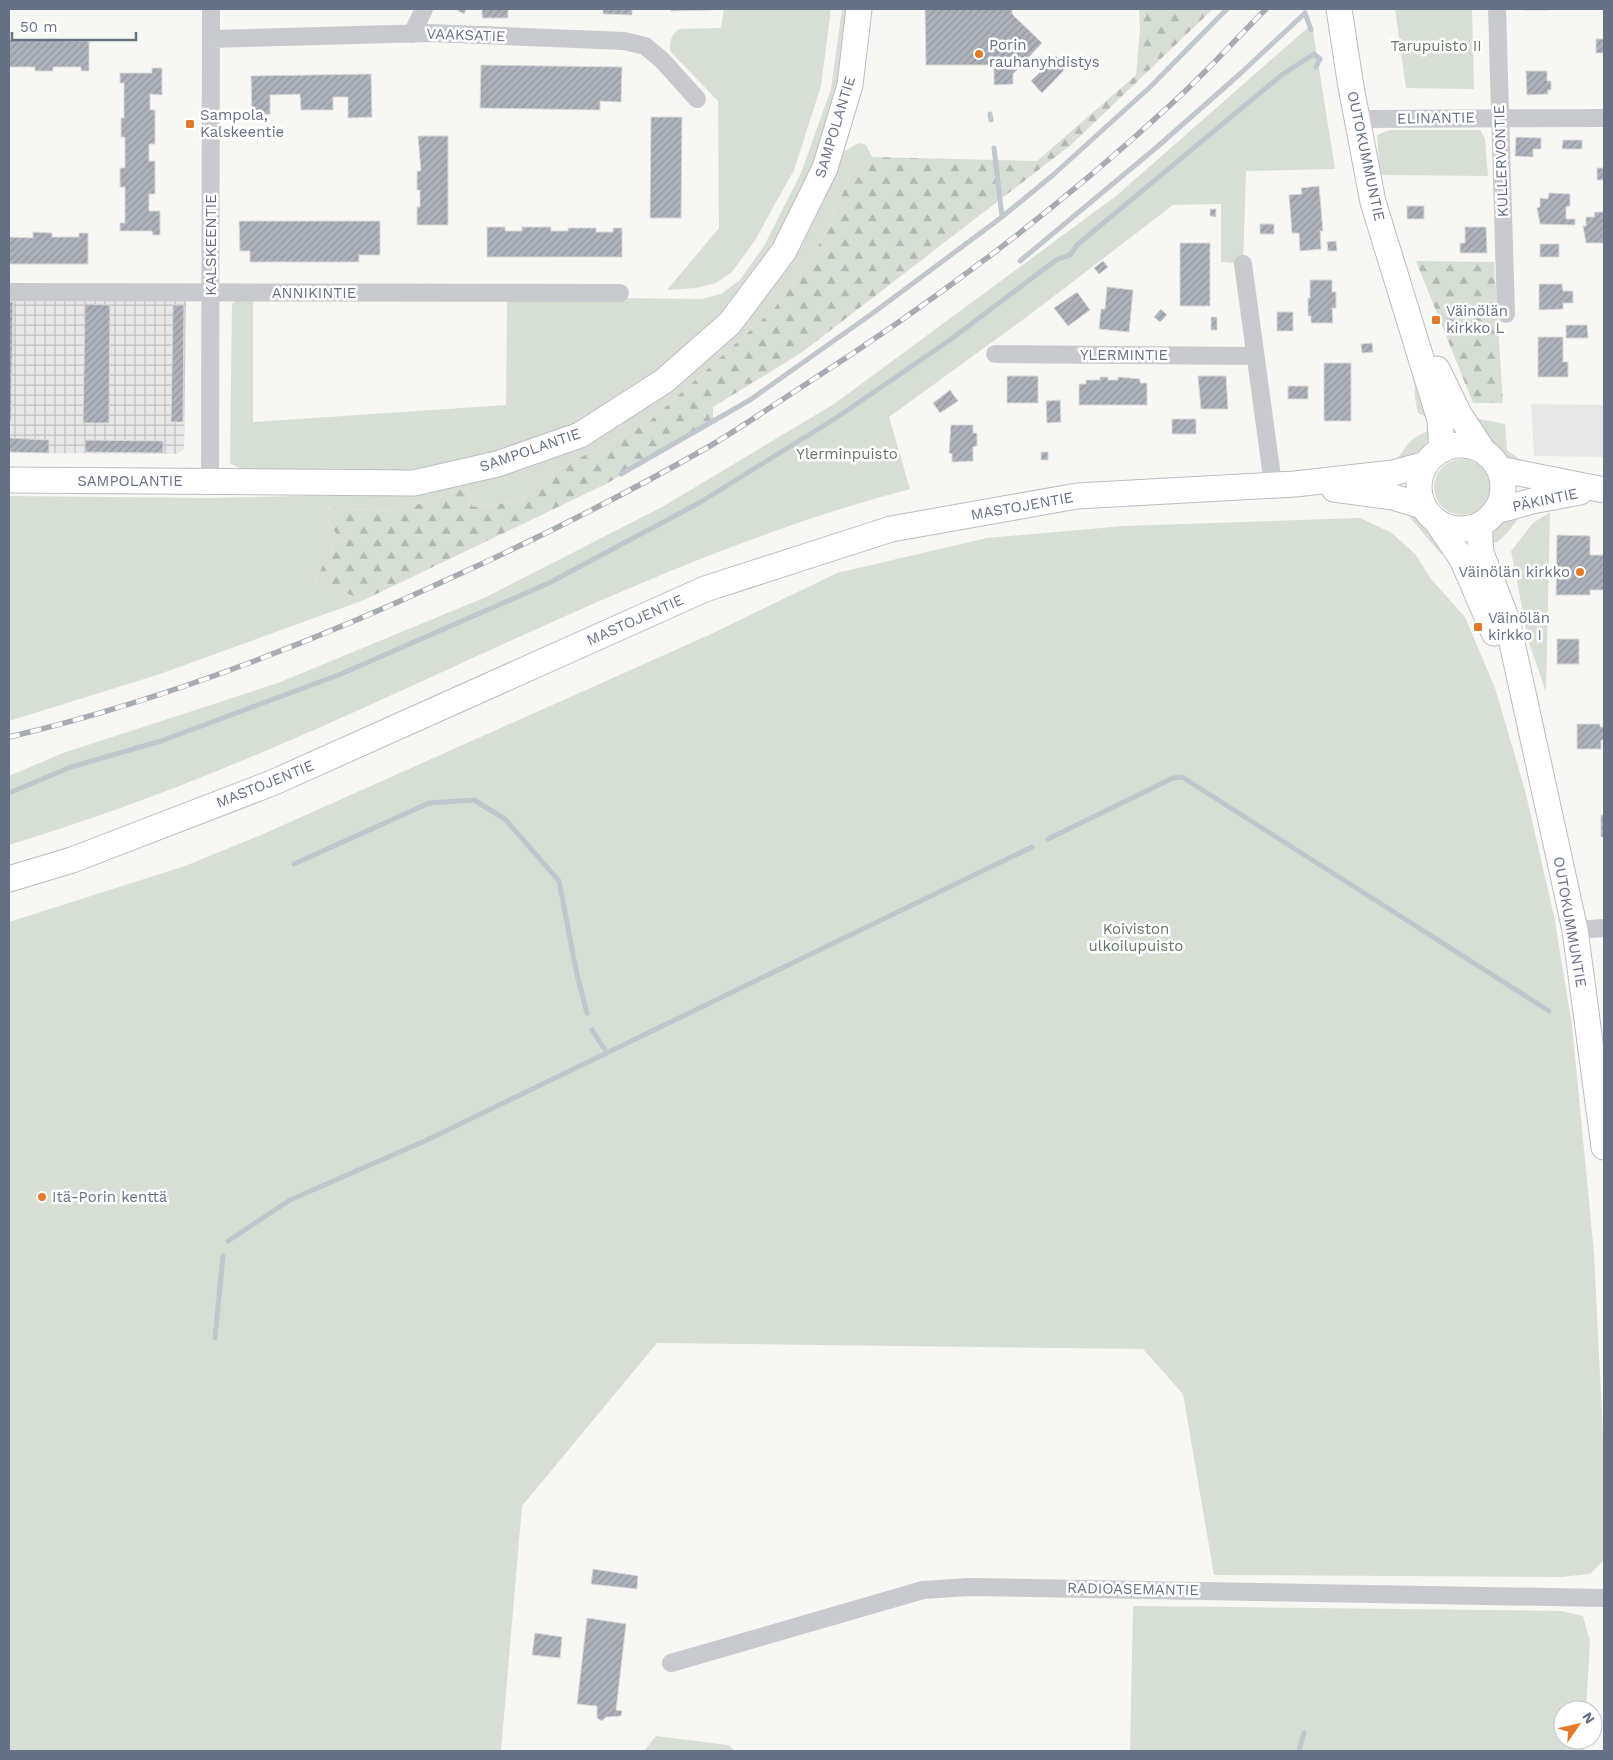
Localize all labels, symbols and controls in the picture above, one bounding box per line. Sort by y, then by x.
scale bar [12,10,136,42]
text: 50 m [20,18,57,36]
street label: VAAKSATIE [426,25,506,45]
place label: Porin rauhanyhdistys [989,36,1100,71]
park label: Tarupuisto II [1390,37,1482,55]
marker: Porin rauhanyhdistys [973,48,985,60]
street label: SAMPOLANTIE [811,74,859,180]
street label: OUTOKUMMUNTIE [1343,89,1389,223]
street label: KULLERVONTIE [1490,104,1512,218]
place label: Sampola, Kalskeentie [200,106,284,141]
street label: ELINANTIE [1397,108,1475,128]
marker: Sampola, Kalskeentie [184,118,196,130]
street label: KALSKEENTIE [202,194,220,296]
street label: ANNIKINTIE [272,284,356,302]
place label: Väinölän kirkko L [1446,302,1508,337]
marker: Väinölän kirkko L [1430,314,1442,326]
street label: YLERMINTIE [1080,346,1168,364]
street label: SAMPOLANTIE [477,424,583,476]
park label: Ylerminpuisto [796,445,898,463]
street label: SAMPOLANTIE [77,472,183,490]
street label: PÄKINTIE [1511,484,1579,516]
street label: MASTOJENTIE [969,488,1075,524]
place label: Väinölän kirkko [1459,563,1570,581]
marker: Väinölän kirkko [1574,566,1586,578]
street label: MASTOJENTIE [584,591,686,649]
place label: Väinölän kirkko I [1488,609,1550,644]
marker: Väinölän kirkko I [1472,621,1484,633]
street label: MASTOJENTIE [213,756,317,812]
street label: OUTOKUMMUNTIE [1550,855,1590,989]
park label: Koiviston ulkoilupuisto [1089,920,1183,955]
place label: Itä-Porin kenttä [52,1188,168,1206]
marker: Itä-Porin kenttä [36,1191,48,1203]
street label: RADIOASEMANTIE [1067,1579,1199,1599]
north arrow [1553,1700,1603,1750]
text: N [1579,1709,1598,1727]

